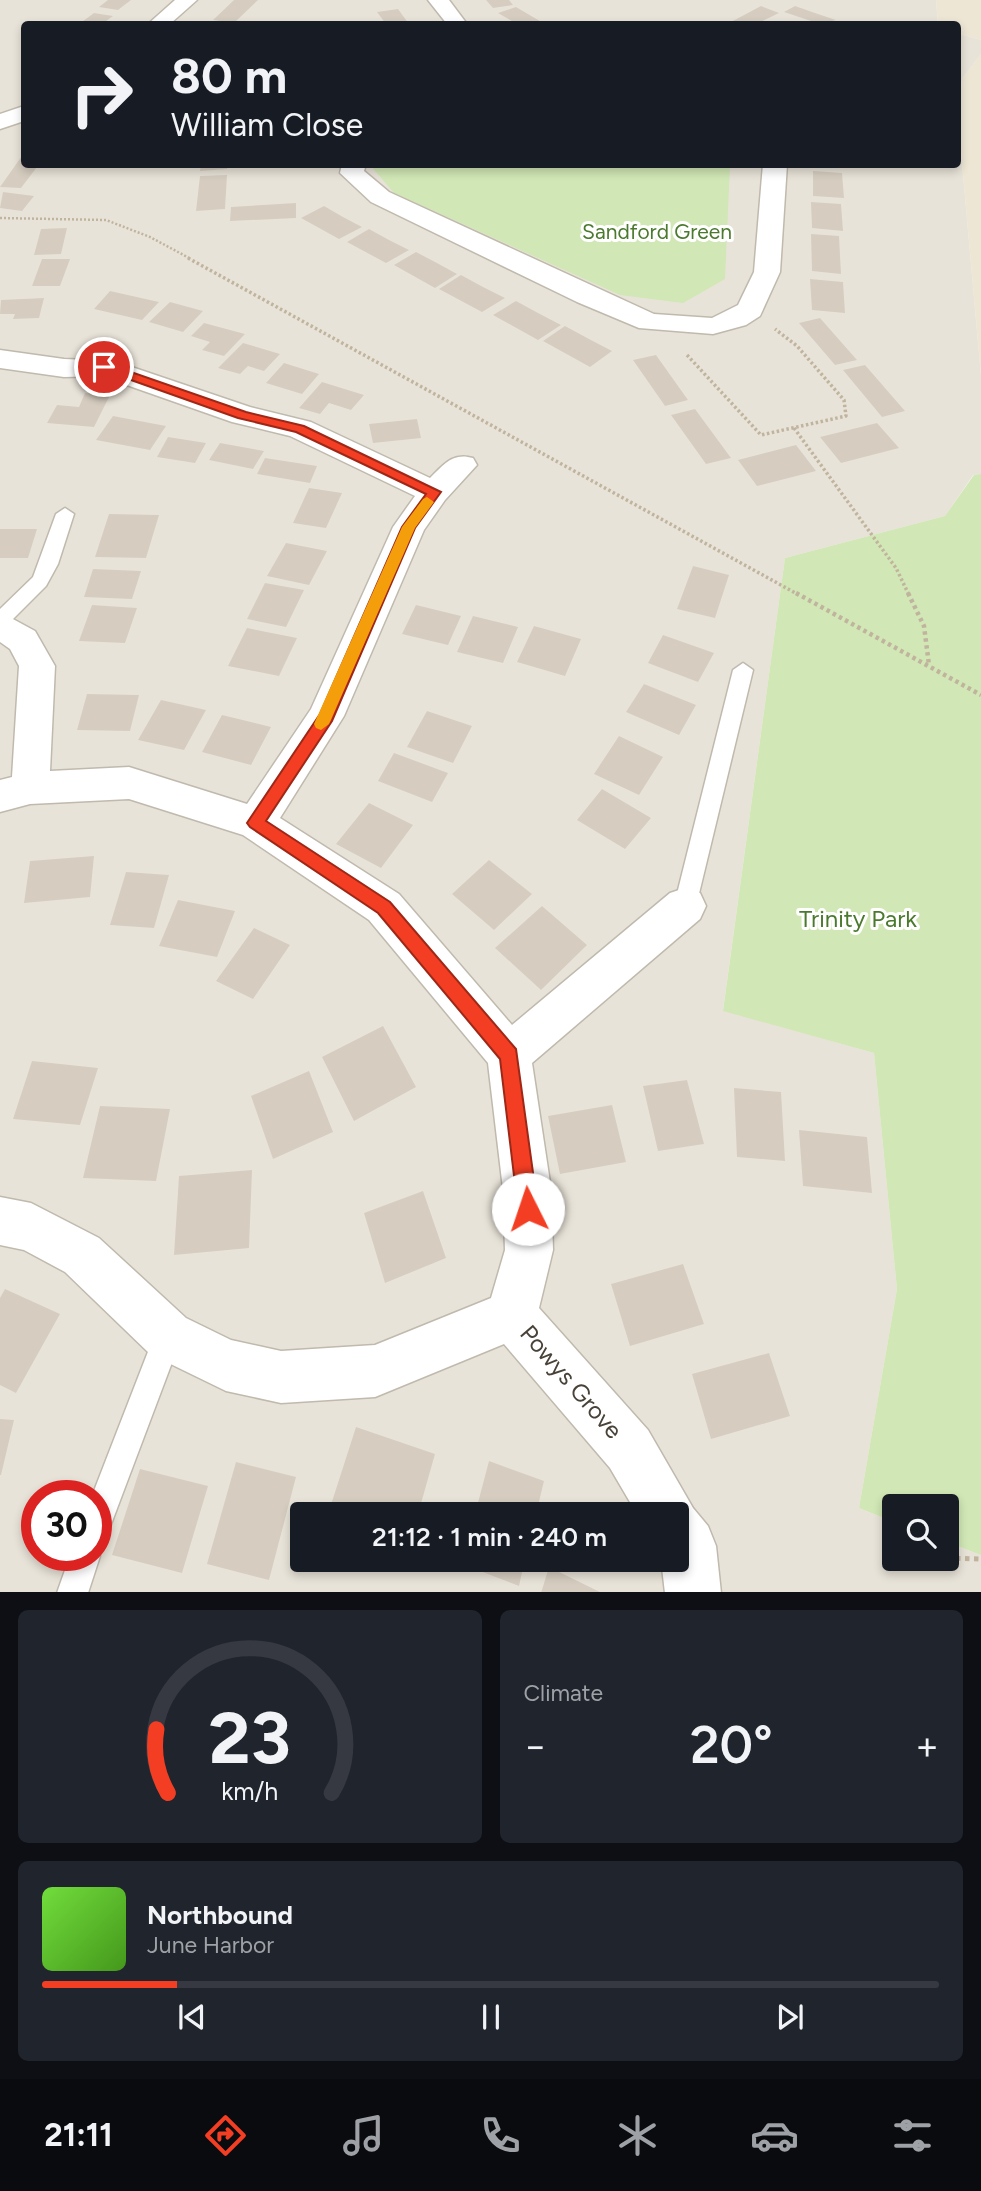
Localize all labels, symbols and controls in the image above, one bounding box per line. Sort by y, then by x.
text: 80 m [171,46,287,105]
icon: right [56,49,147,140]
text: William Close [171,106,363,144]
park label: Sandford Green [582,219,732,244]
pin [74,337,134,397]
icon: arrive [85,348,123,386]
park label: Trinity Park [799,904,917,933]
position arrow [491,1172,565,1246]
street label: Powys Grove [514,1319,629,1444]
speed limit sign: 30 [21,1480,112,1571]
map controls [882,1494,959,1571]
button: search [882,1494,959,1571]
text: 21:12 · 1 min · 240 m [372,1521,607,1553]
text: Climate [524,1679,603,1707]
text: 23 [208,1694,291,1781]
text: 20° [690,1714,773,1776]
text: − [524,1723,547,1769]
text: + [915,1723,939,1769]
text: km/h [221,1775,278,1805]
text: Northbound [147,1899,293,1931]
text: June Harbor [147,1931,274,1959]
icon: previous [173,1998,211,2036]
icon: pause [472,1998,510,2036]
icon: next [771,1998,809,2036]
icon: directions [201,2111,250,2160]
icon: music [339,2111,388,2160]
icon: phone [476,2111,525,2160]
icon: climate [613,2111,662,2160]
icon: car [750,2111,799,2160]
icon: filters [888,2111,937,2160]
text: 21:11 [44,2116,113,2154]

